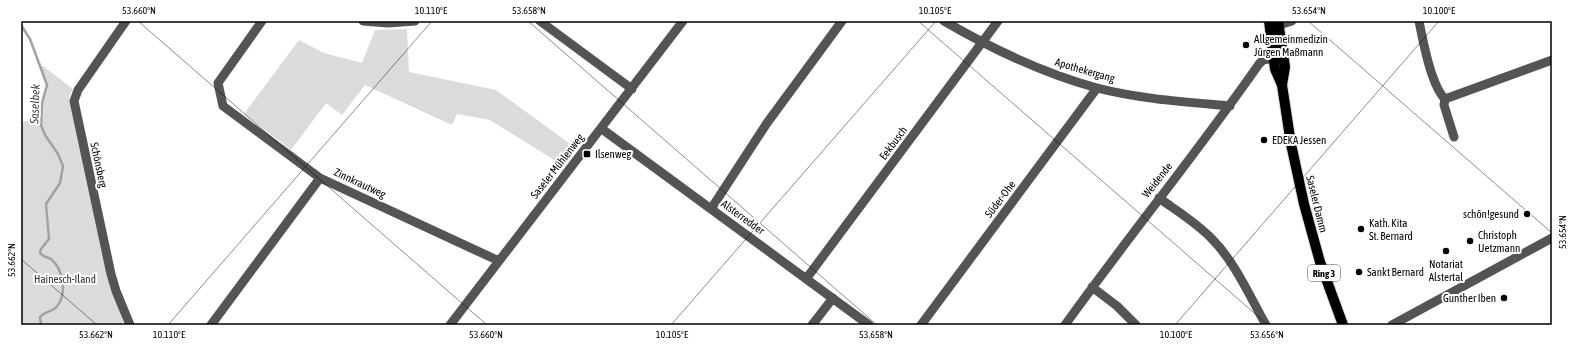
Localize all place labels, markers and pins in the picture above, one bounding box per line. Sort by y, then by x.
place label: Allgemeinmedizin Jürgen Maßmann [1254,33,1328,58]
marker: Allgemeinmedizin Jürgen Maßmann [1241,40,1251,50]
place label: EDEKA Jessen [1272,134,1326,146]
marker: EDEKA Jessen [1259,135,1269,145]
place label: Ilsenweg [595,148,631,160]
marker: Ilsenweg [582,149,592,159]
place label: schön!gesund [1463,208,1519,220]
marker: schön!gesund [1522,209,1532,219]
place label: Kath. Kita St. Bernard [1369,217,1413,242]
marker: Kath. Kita St. Bernard [1356,224,1366,234]
place label: Christoph Uetzmann [1478,229,1520,254]
marker: Christoph Uetzmann [1465,236,1475,246]
marker: Notariat Alstertal [1441,246,1451,256]
place label: Notariat Alstertal [1429,258,1463,283]
place label: Sankt Bernard [1367,266,1424,278]
marker: Sankt Bernard [1354,267,1364,277]
place label: Gunther Iben [1443,292,1496,304]
marker: Gunther Iben [1499,293,1509,303]

